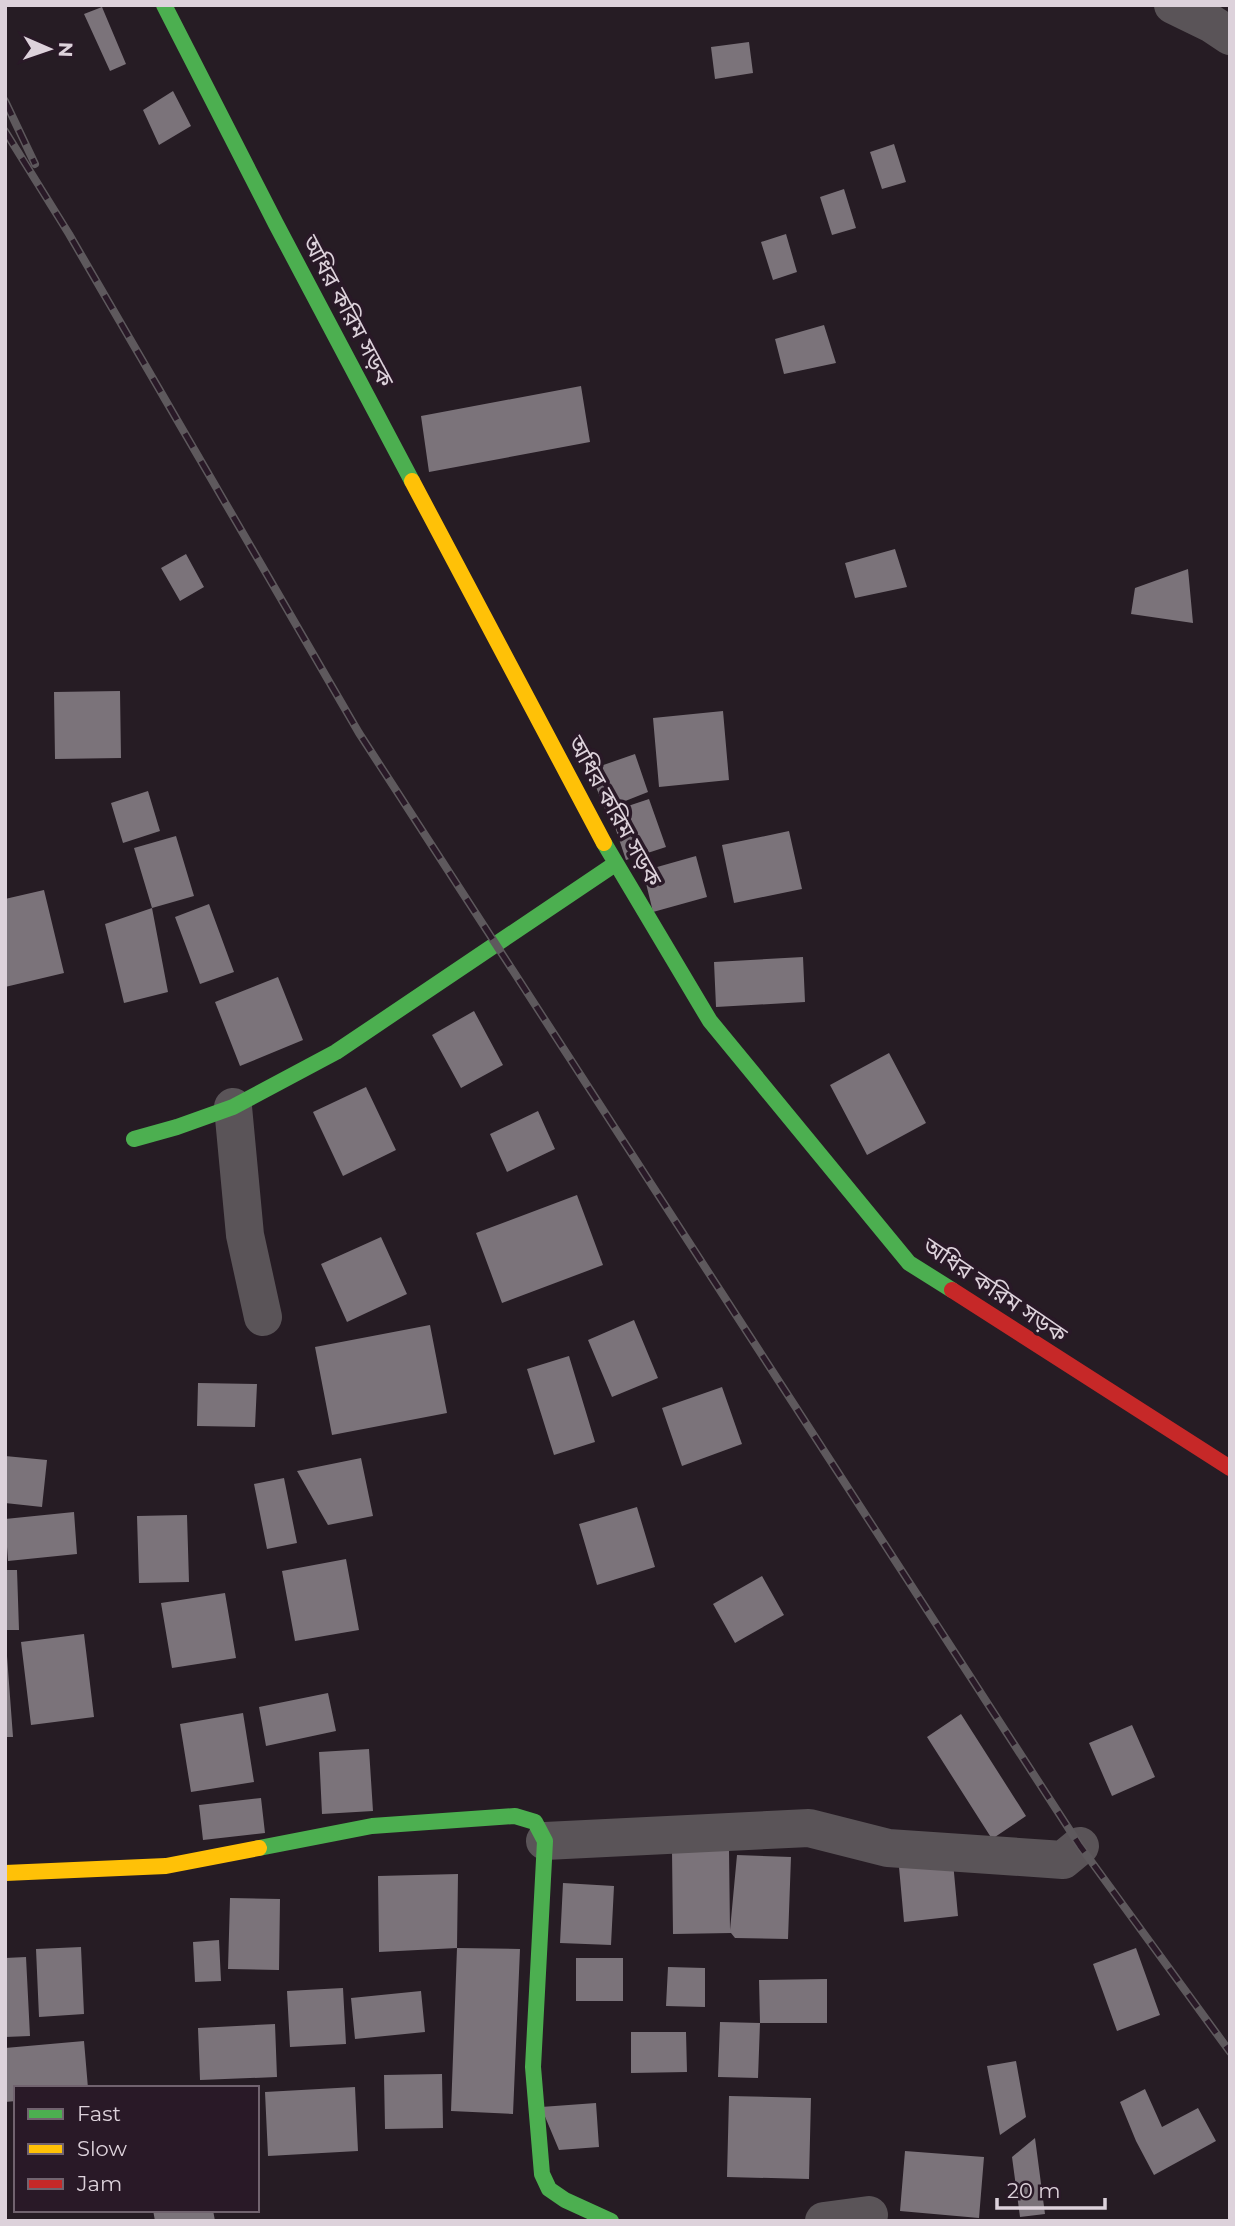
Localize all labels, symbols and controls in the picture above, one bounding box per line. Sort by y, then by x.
north arrow [14,14,84,84]
text: N [54,41,77,58]
street label: অধির করিম সড়ক [296,229,400,392]
street label: অধির করিম সড়ক [562,730,668,892]
street label: অধির করিম সড়ক [917,1231,1073,1349]
legend [14,2086,259,2212]
text: Fast [77,2101,121,2126]
text: Slow [77,2136,127,2161]
scale bar [997,2166,1106,2210]
text: Jam [76,2171,122,2196]
text: 20 m [1007,2178,1061,2203]

